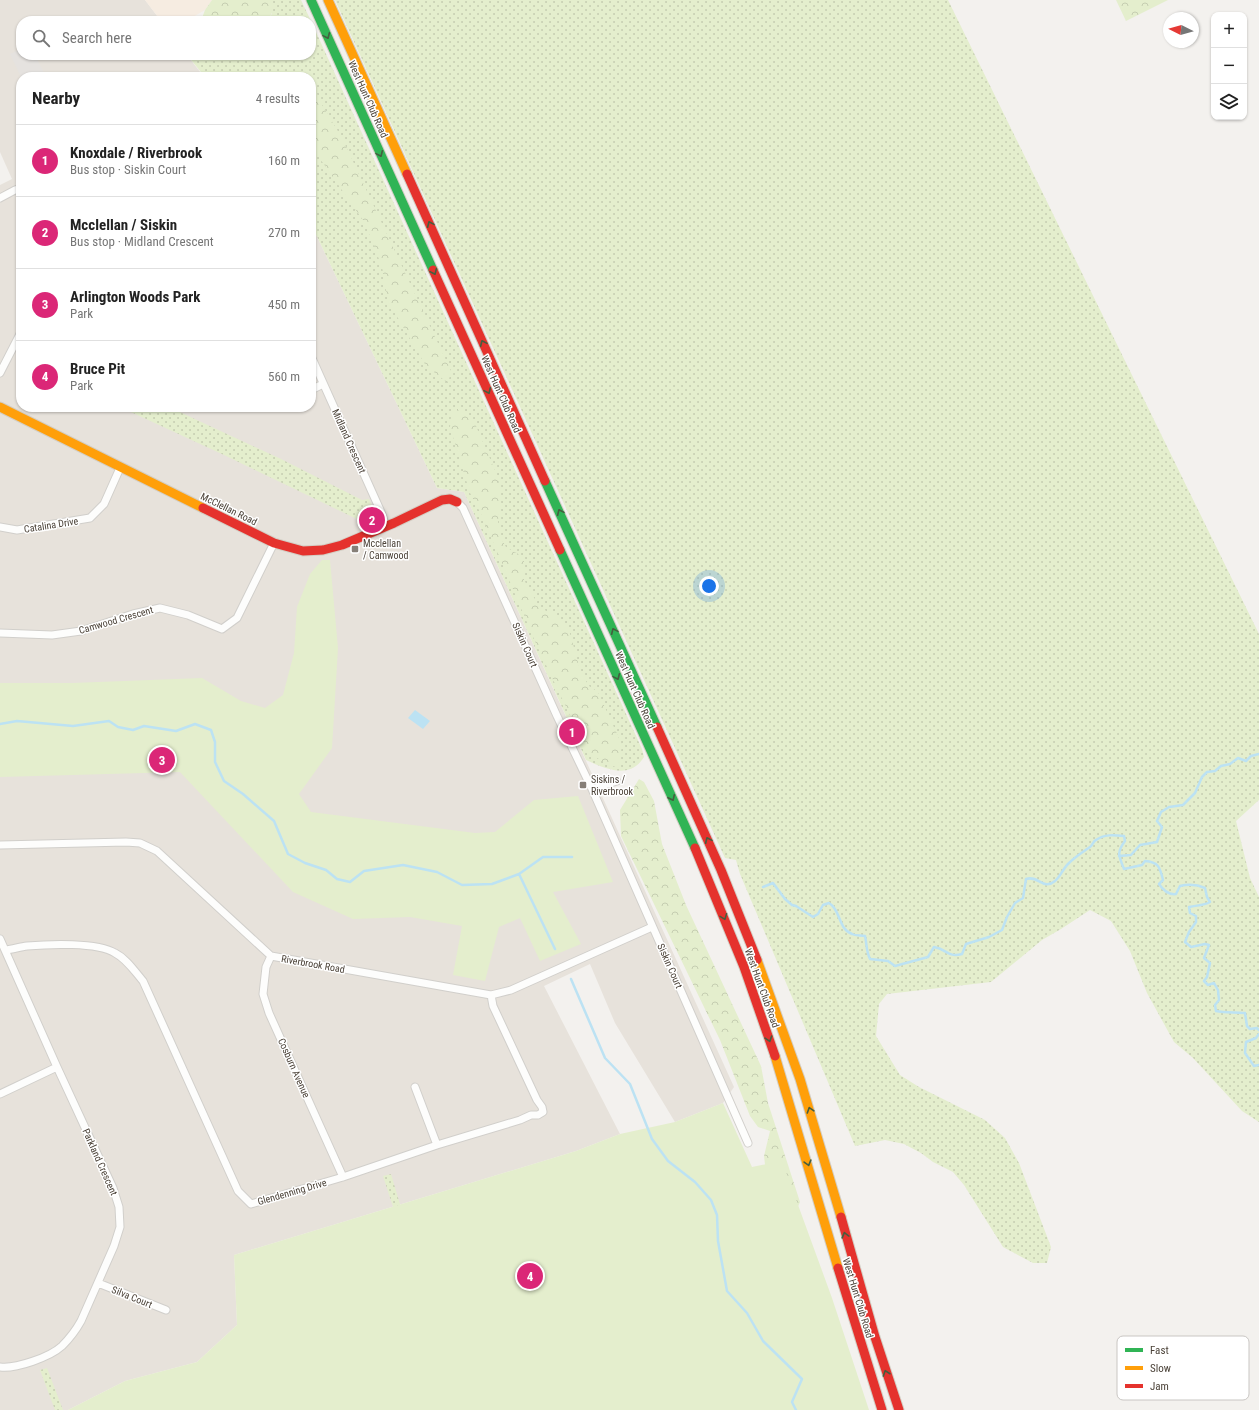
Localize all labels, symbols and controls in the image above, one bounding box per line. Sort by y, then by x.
north arrow [1163,12,1199,48]
map controls [1211,12,1247,120]
button: + [1211,12,1247,48]
search box [16,16,316,60]
icon: search [30,27,52,49]
text: Search here [62,29,132,47]
one-way arrow [322,31,330,39]
button: − [1211,48,1247,84]
street label: West Hunt Club Road [346,59,390,139]
button: layers [1211,84,1247,120]
text: Nearby [32,88,80,108]
text: 4 results [256,91,300,106]
text: Knoxdale / Riverbrook [70,144,202,162]
one-way arrow [375,150,383,157]
text: 1 [42,153,48,168]
text: 160 m [268,153,300,168]
text: Bus stop · Siskin Court [70,162,186,177]
text: Mcclellan / Siskin [70,216,177,234]
one-way arrow [426,221,434,228]
text: 2 [42,225,48,240]
text: 270 m [268,225,300,240]
text: Bus stop · Midland Crescent [70,234,214,249]
one-way arrow [429,268,437,276]
text: Arlington Woods Park [70,288,200,306]
text: 3 [42,297,48,312]
text: 450 m [268,297,300,312]
text: Park [70,306,93,321]
one-way arrow [480,340,488,347]
street label: West Hunt Club Road [479,354,523,434]
text: Bruce Pit [70,360,125,378]
text: 4 [42,369,48,384]
text: 560 m [268,369,300,384]
text: Park [70,378,93,393]
one-way arrow [483,387,491,394]
street label: Midland Crescent [330,407,368,475]
street label: McClellan Road [199,491,259,527]
pin: 2 [359,505,385,535]
one-way arrow [557,509,565,517]
street label: Catalina Drive [23,515,79,535]
place label: Mcclellan / Camwood [363,538,409,561]
marker: Mcclellan / Camwood [350,544,360,554]
your location [699,576,719,596]
street label: Camwood Crescent [78,604,154,636]
street label: Siskin Court [510,621,540,669]
one-way arrow [611,627,619,635]
street label: West Hunt Club Road [613,650,657,730]
one-way arrow [612,672,620,680]
pin: 1 [559,717,585,747]
pin: 3 [149,745,175,775]
place label: Siskins / Riverbrook [591,774,633,797]
marker: Siskins / Riverbrook [578,780,588,790]
one-way arrow [667,793,675,801]
one-way arrow [705,836,713,844]
one-way arrow [719,913,727,920]
street label: Siskin Court [655,942,685,990]
street label: West Hunt Club Road [743,947,781,1029]
street label: Riverbrook Road [280,953,346,975]
one-way arrow [764,1035,773,1042]
street label: Cosburn Avenue [276,1037,312,1100]
one-way arrow [806,1107,814,1114]
street label: Parkland Crescent [80,1127,120,1197]
one-way arrow [803,1159,812,1166]
street label: Glendenning Drive [256,1177,328,1207]
one-way arrow [841,1232,850,1239]
street label: West Hunt Club Road [841,1257,875,1339]
pin: 4 [517,1261,543,1291]
street label: Silva Court [110,1284,154,1310]
legend [1117,1336,1249,1400]
text: Fast [1150,1344,1169,1357]
text: Slow [1150,1362,1171,1375]
one-way arrow [882,1370,891,1377]
text: Jam [1150,1380,1169,1393]

